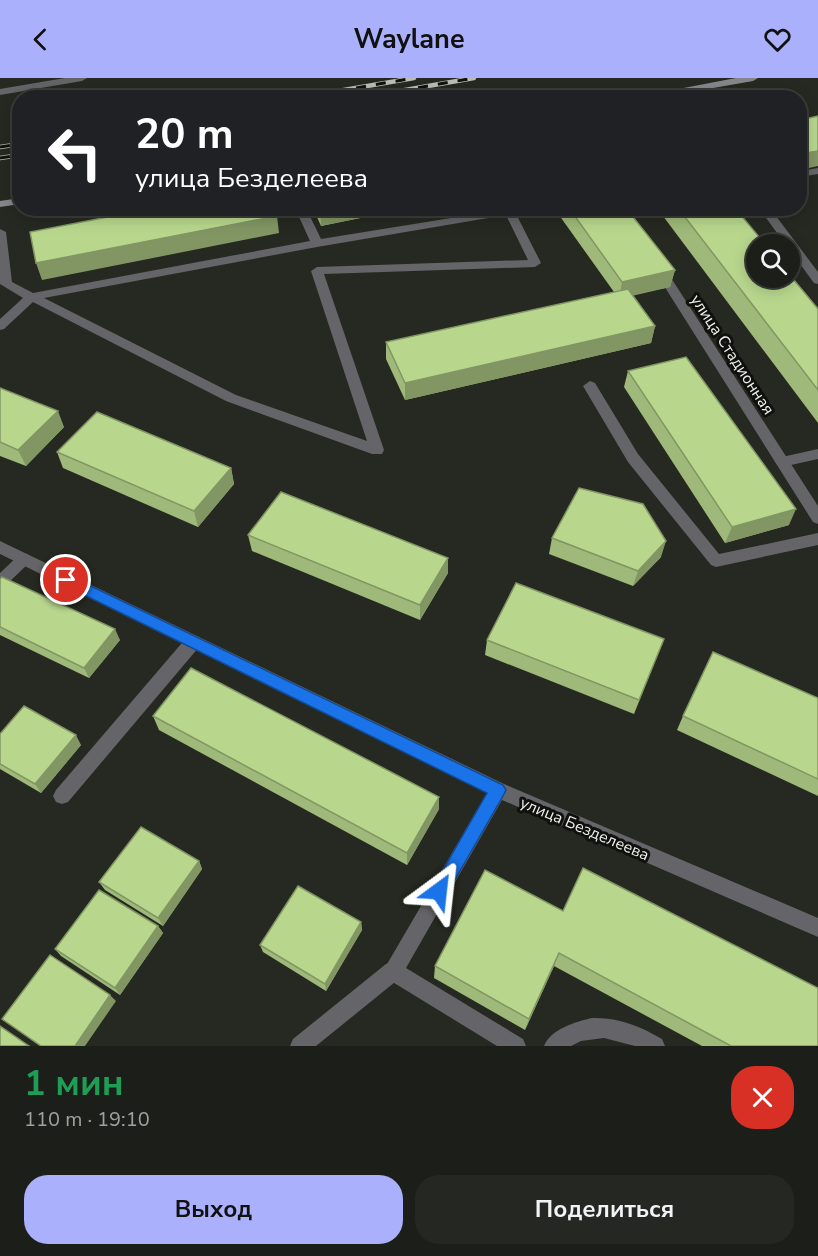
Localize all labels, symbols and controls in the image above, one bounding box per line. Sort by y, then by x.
text: Waylane [353,21,465,58]
icon: back [24,23,57,56]
icon: heart [761,23,794,56]
text: 20 m [135,106,234,163]
icon: left [36,114,114,192]
text: улица Безделеева [135,160,368,197]
map controls [746,234,800,288]
button: search [746,234,800,288]
street label: улица Стадионная [685,290,779,419]
pin [40,554,91,605]
icon: arrive [49,563,82,596]
street label: улица Безделеева [517,792,652,866]
position arrow [407,859,471,923]
text: 1 мин [24,1059,124,1108]
button: close [731,1066,794,1129]
text: 110 m · 19:10 [24,1106,150,1133]
button: Выход [24,1175,403,1244]
button: Поделиться [415,1175,794,1244]

